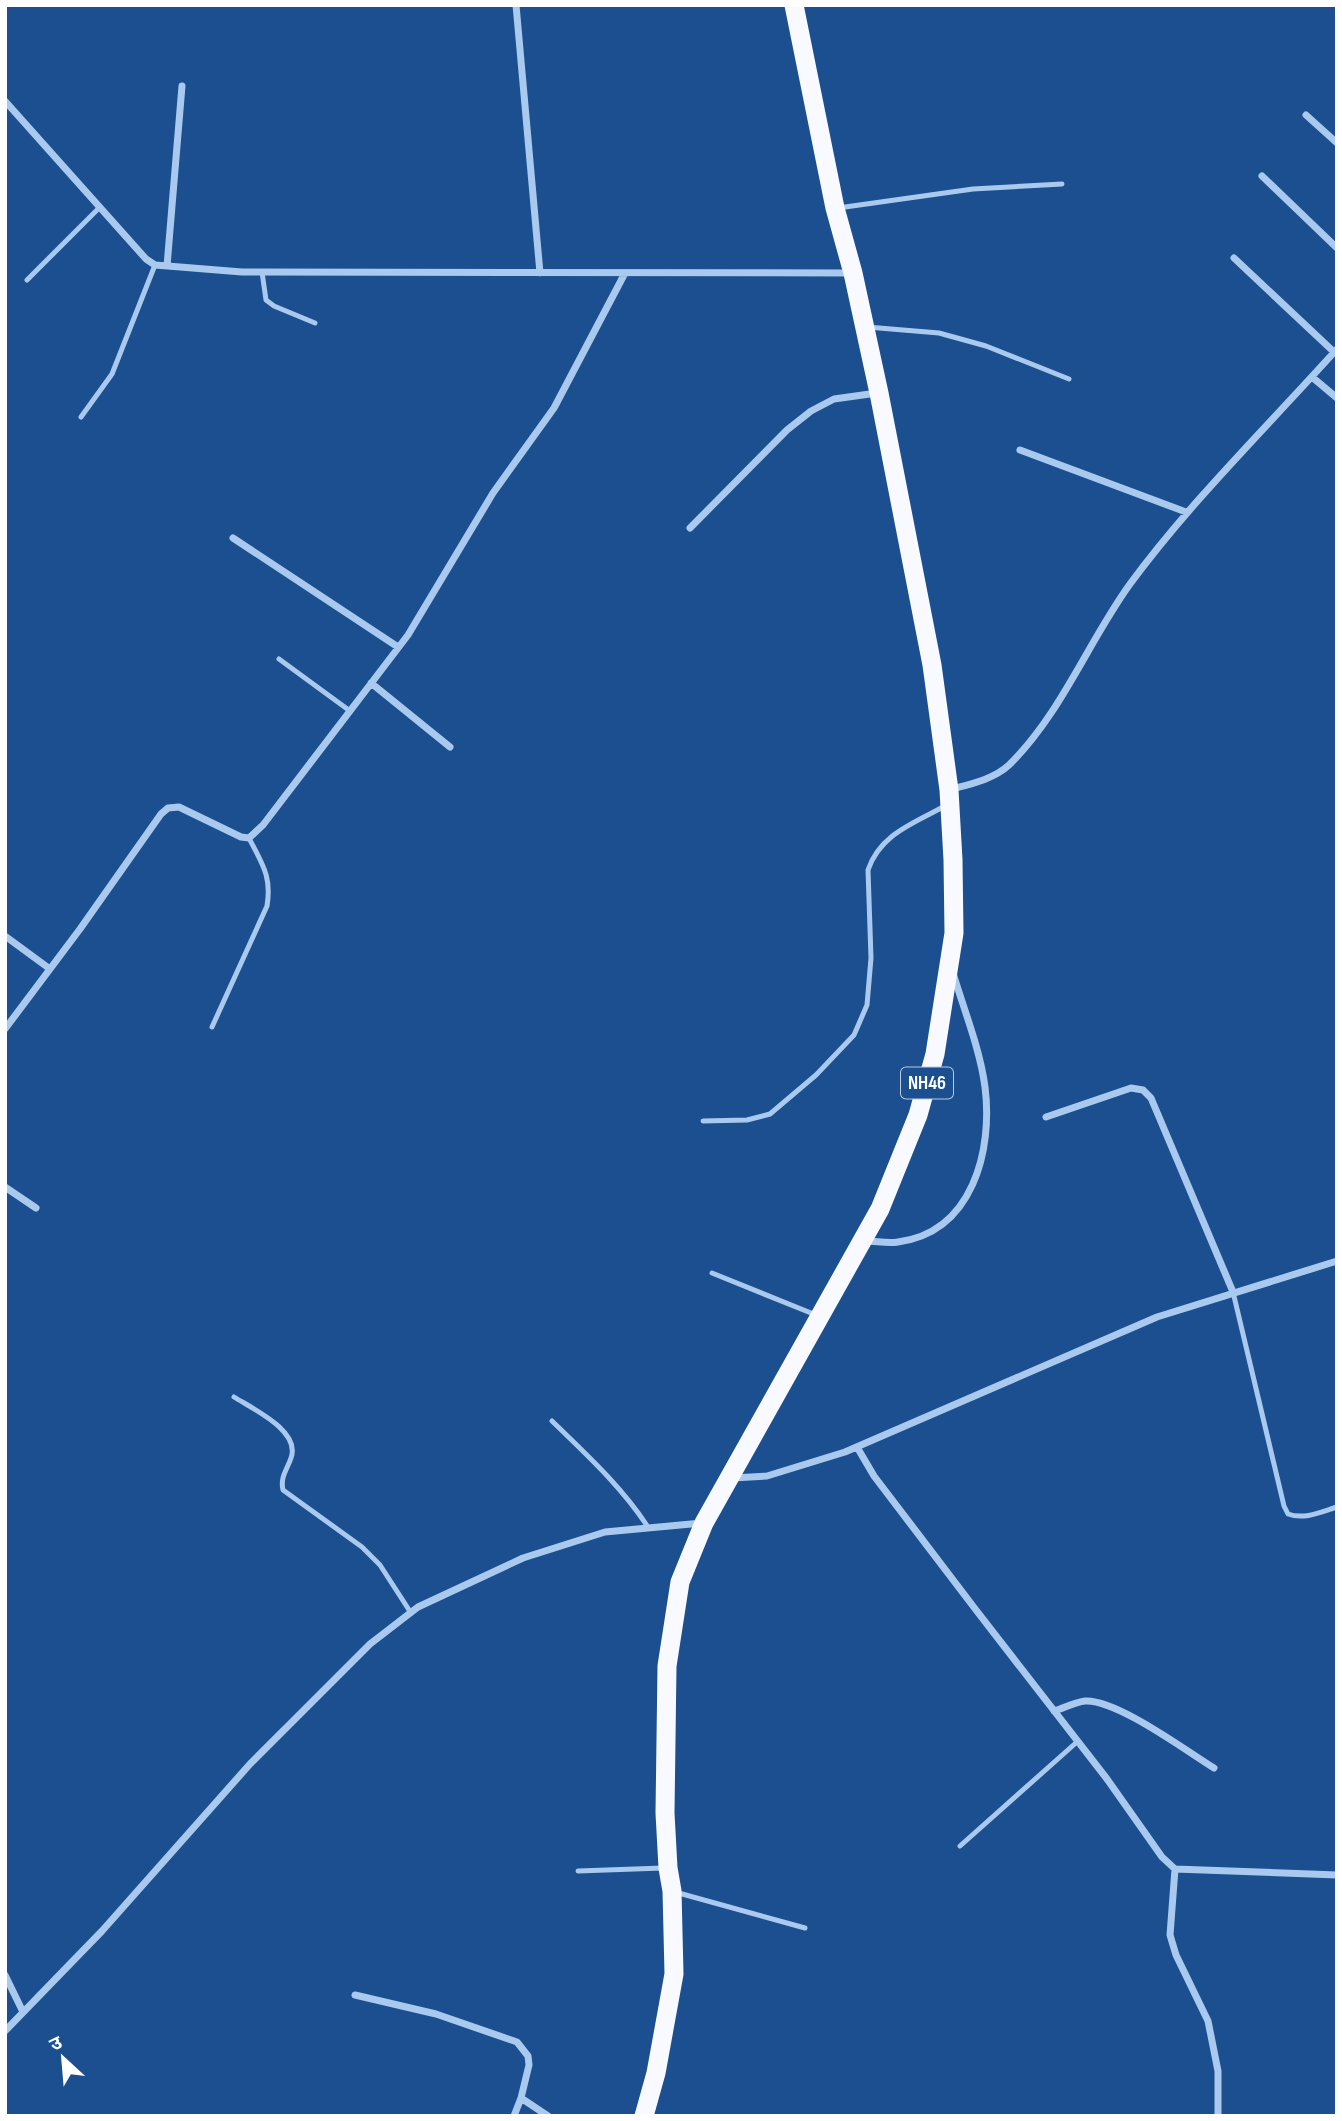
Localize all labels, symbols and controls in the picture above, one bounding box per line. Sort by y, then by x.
road number: NH46 [901,1068,953,1098]
north arrow [28,2023,98,2093]
text: उ [46,2031,67,2057]

